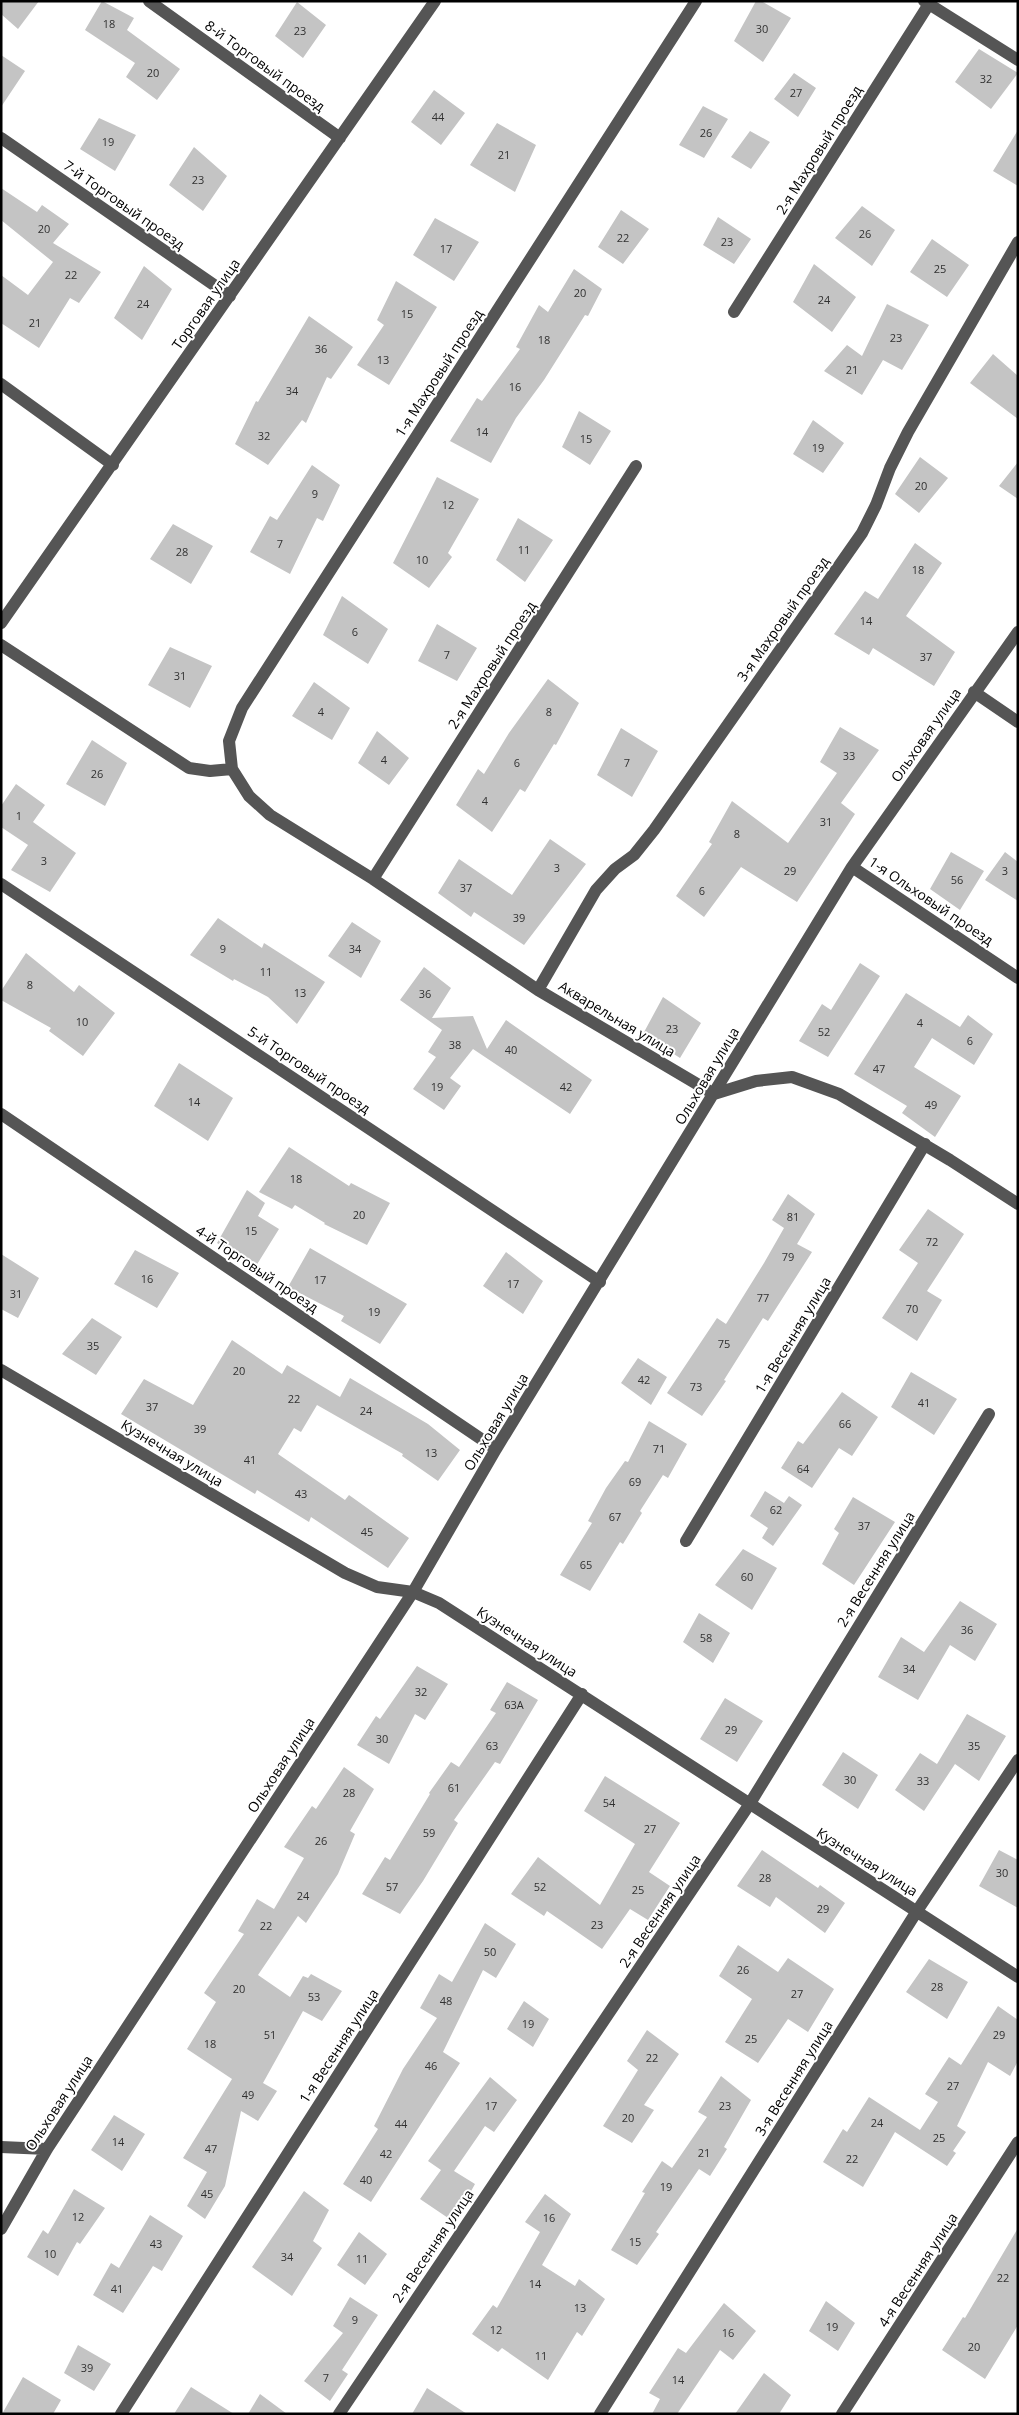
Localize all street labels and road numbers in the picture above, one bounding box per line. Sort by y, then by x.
street label: 8-й Торговый проезд [202,16,329,116]
street label: 2-я Махровый проезд [771,82,866,218]
street label: 7-й Торговый проезд [60,156,189,254]
street label: Торговая улица [167,255,244,353]
street label: 1-я Махровый проезд [390,305,487,440]
street label: 3-я Махровый проезд [732,553,833,685]
street label: 2-я Махровый проезд [443,597,540,732]
street label: Ольховая улица [886,684,965,785]
street label: 1-я Ольховый проезд [865,852,997,949]
street label: Акварельная улица [555,976,679,1061]
street label: 5-й Торговый проезд [244,1021,374,1118]
street label: Ольховая улица [670,1023,743,1128]
street label: 4-й Торговый проезд [192,1220,322,1317]
street label: 1-я Весенняя улица [750,1273,835,1397]
street label: Ольховая улица [459,1369,532,1474]
street label: Кузнечная улица [118,1415,227,1491]
street label: 2-я Весенняя улица [832,1507,919,1630]
street label: Кузнечная улица [473,1602,581,1681]
street label: Ольховая улица [242,1713,319,1816]
street label: Кузнечная улица [813,1823,922,1900]
street label: 2-я Весенняя улица [615,1850,705,1971]
street label: 1-я Весенняя улица [294,1985,383,2107]
street label: 3-я Весенняя улица [750,2016,837,2139]
street label: Ольховая улица [20,2051,97,2154]
street label: 2-я Весенняя улица [388,2185,478,2306]
street label: 4-я Весенняя улица [873,2209,962,2331]

